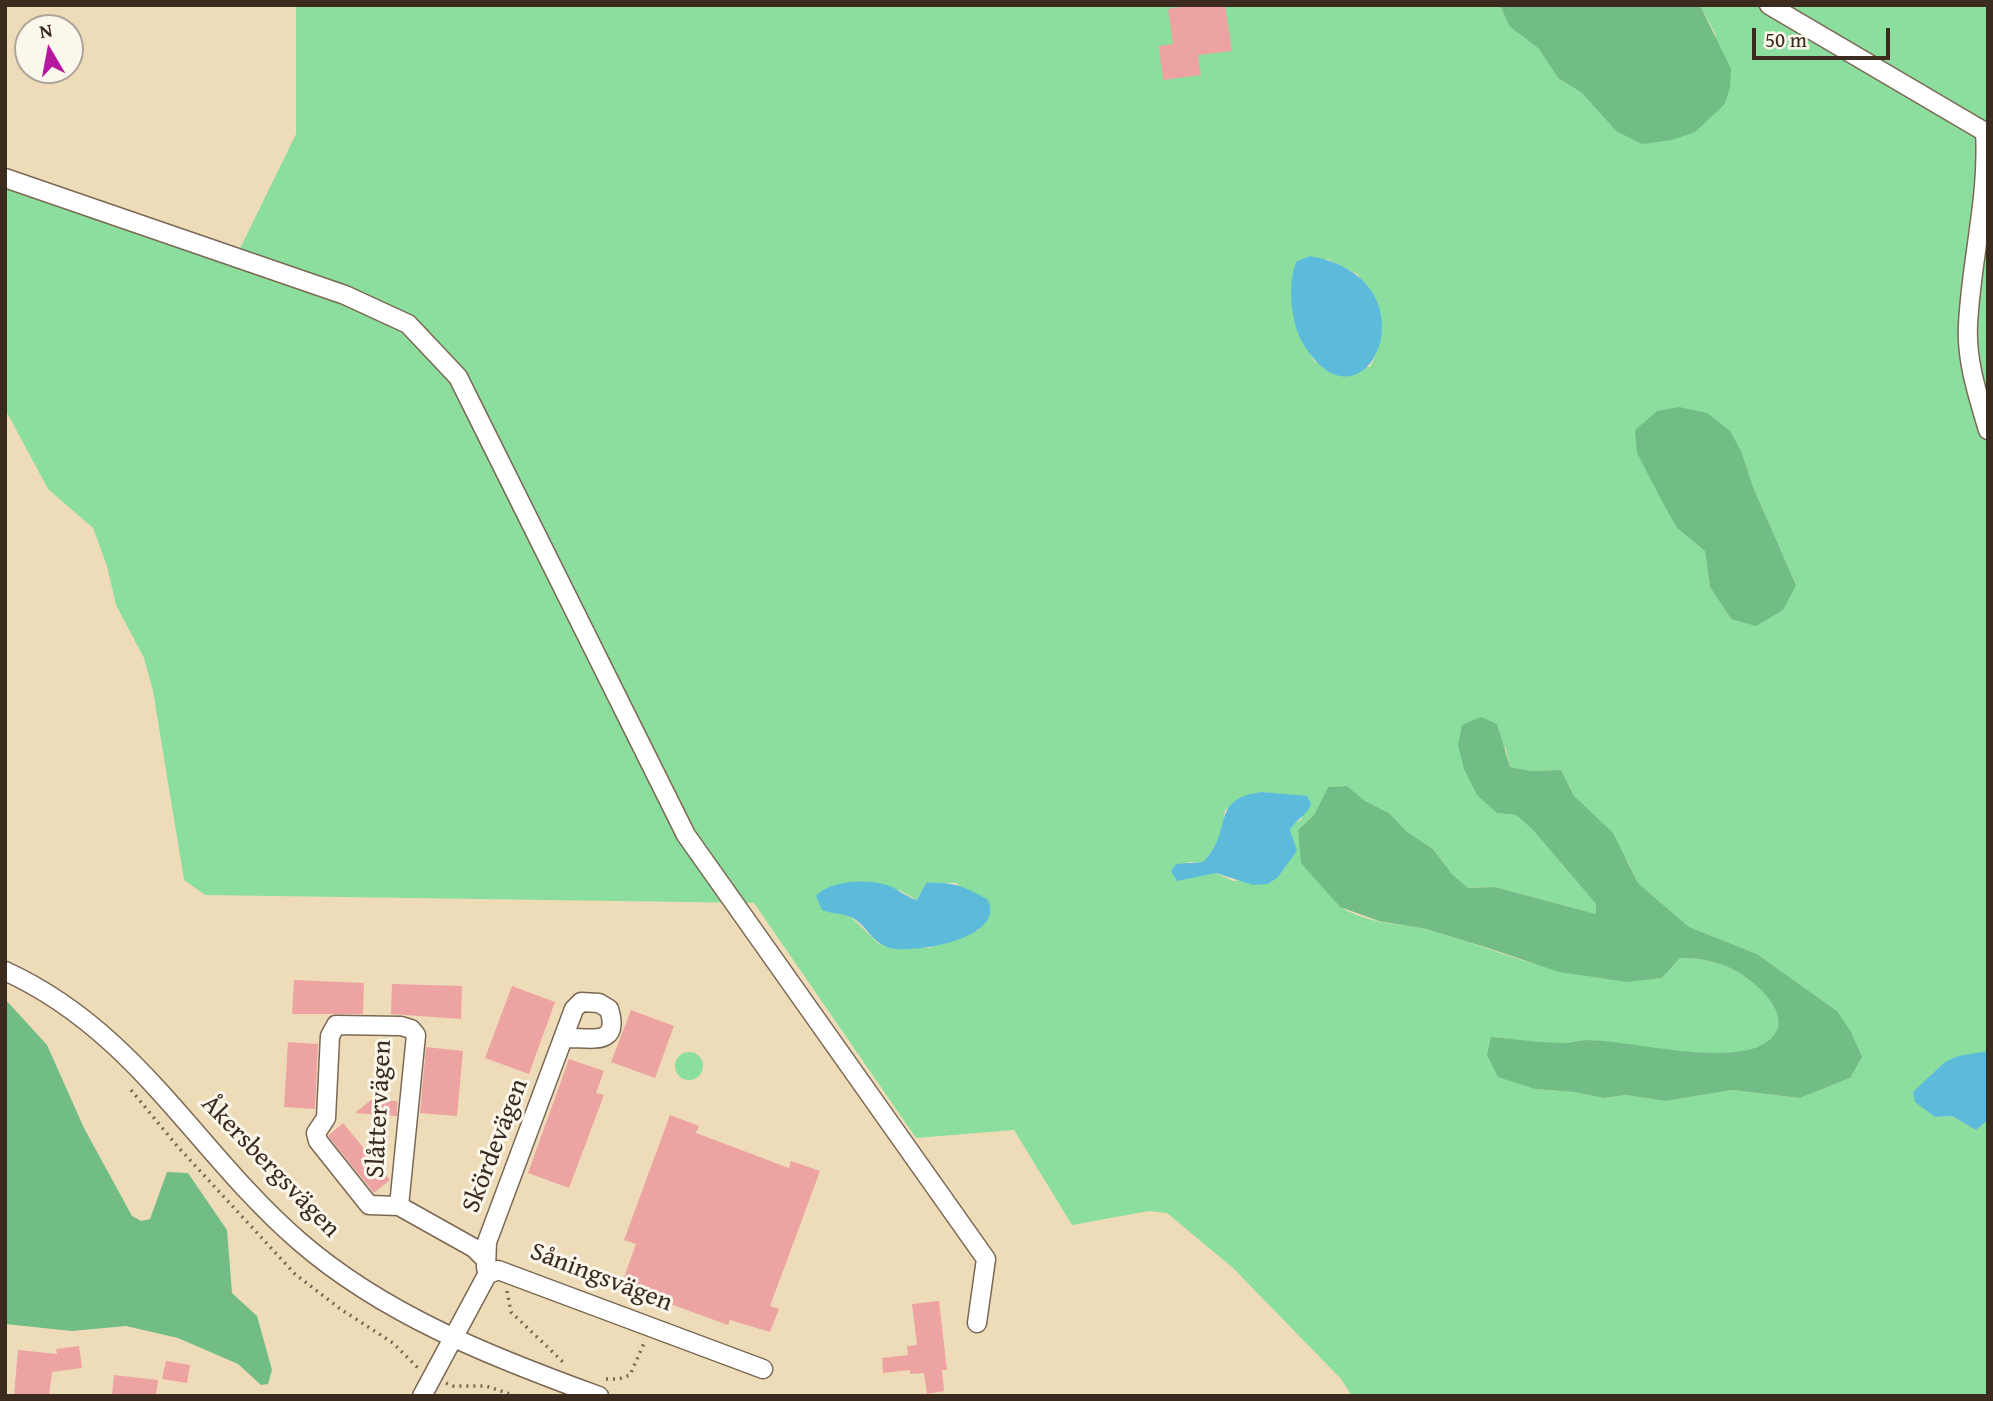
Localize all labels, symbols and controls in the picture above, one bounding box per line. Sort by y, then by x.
north arrow [14,14,84,84]
scale bar [1755,14,1893,58]
text: N [37,15,54,45]
text: 50 m [1765,24,1807,55]
street label: Slåttervägen [361,1039,399,1179]
street label: Skördevägen [456,1075,536,1217]
street label: Åkersbergsvägen [194,1089,346,1245]
street label: Såningsvägen [526,1237,676,1319]

